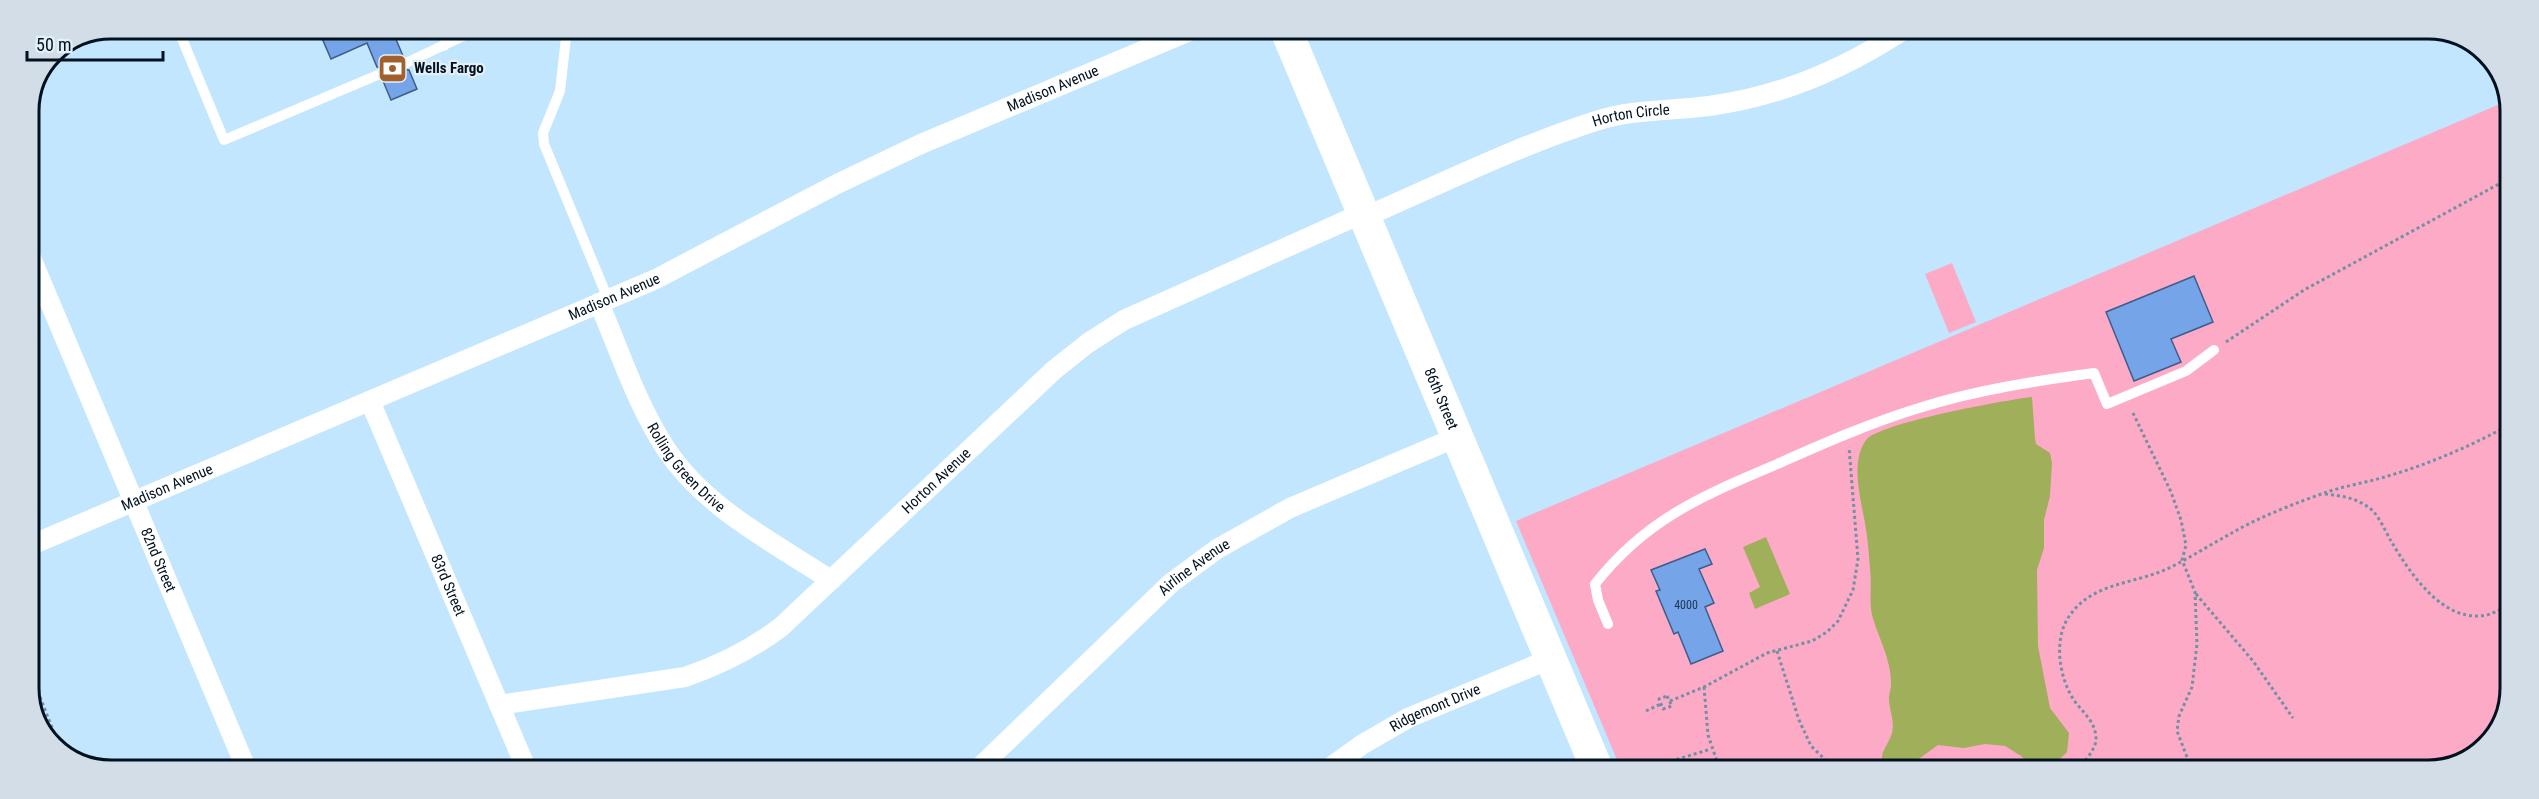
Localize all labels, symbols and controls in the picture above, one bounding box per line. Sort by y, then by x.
scale bar [27,24,164,62]
text: 50 m [36,34,71,55]
bank icon: Wells Fargo [377,52,409,84]
place label: Wells Fargo [414,59,484,77]
street label: Madison Avenue [1004,61,1101,116]
street label: Horton Circle [1590,101,1670,131]
street label: Madison Avenue [566,269,663,324]
street label: 86th Street [1420,365,1462,432]
street label: Rolling Green Drive [643,420,729,516]
street label: Horton Avenue [898,444,974,517]
street label: Madison Avenue [119,460,216,515]
street label: 82nd Street [137,525,180,595]
street label: Airline Avenue [1154,535,1233,599]
street label: 83rd Street [427,551,469,619]
house number: 4000 [1674,598,1698,612]
street label: Ridgemont Drive [1387,680,1483,736]

